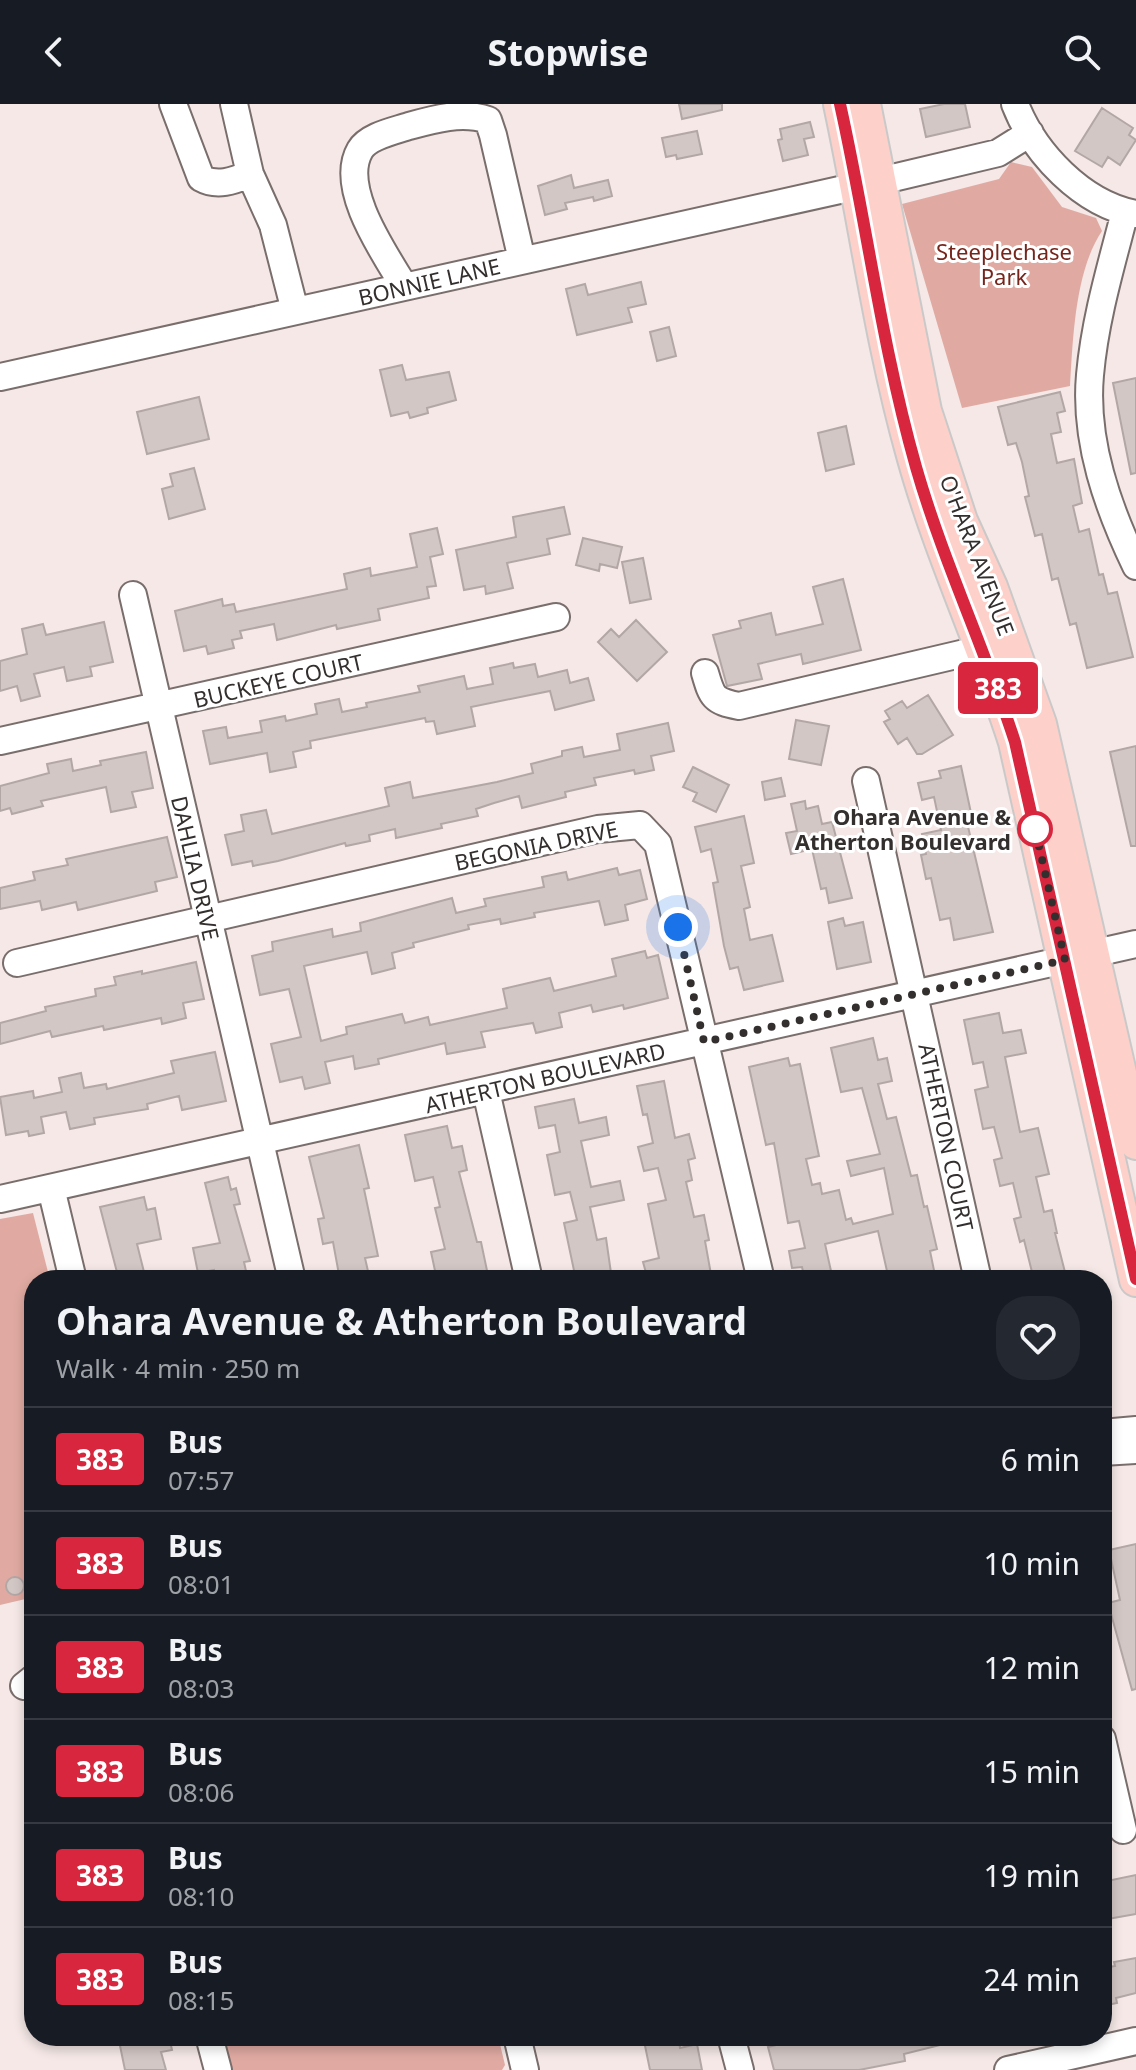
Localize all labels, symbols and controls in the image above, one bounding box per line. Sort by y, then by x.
text: Stopwise [487,28,649,77]
icon: back [32,30,76,74]
icon: search [1060,30,1104,74]
park label: Steeplechase Park [936,236,1072,291]
street label: BONNIE LANE [355,250,503,312]
street label: O'HARA AVENUE [934,470,1022,640]
street label: BUCKEYE COURT [190,646,366,714]
line badge: 383 [952,662,1044,714]
text: 383 [974,669,1022,707]
street label: DAHLIA DRIVE [165,793,227,943]
place label: Ohara Avenue & Atherton Boulevard [795,801,1011,856]
marker: Ohara Avenue & Atherton Boulevard [1018,812,1052,846]
street label: BEGONIA DRIVE [452,813,620,877]
your location [658,907,698,947]
street label: ATHERTON BOULEVARD [422,1035,668,1119]
street label: ATHERTON COURT [912,1040,982,1234]
text: Ohara Avenue & Atherton Boulevard [56,1294,747,1346]
button: heart [996,1296,1080,1380]
text: Walk · 4 min · 250 m [56,1350,300,1386]
text: Bus [168,1421,223,1462]
text: 6 min [1001,1439,1080,1480]
text: 383 [76,1440,124,1478]
text: 07:57 [168,1462,234,1498]
text: Bus [168,1525,223,1566]
text: 10 min [984,1543,1080,1584]
text: 383 [76,1544,124,1582]
text: 08:01 [168,1566,234,1602]
text: Bus [168,1629,223,1670]
text: 12 min [984,1647,1080,1688]
text: 383 [76,1648,124,1686]
text: 08:03 [168,1670,234,1706]
text: Bus [168,1733,223,1774]
text: 15 min [984,1751,1080,1792]
text: 383 [76,1752,124,1790]
text: 08:06 [168,1774,234,1810]
text: Bus [168,1837,223,1878]
text: 19 min [984,1855,1080,1896]
text: 383 [76,1856,124,1894]
text: 08:10 [168,1878,234,1914]
text: Bus [168,1941,223,1982]
text: 24 min [984,1959,1080,2000]
text: 383 [76,1960,124,1998]
text: 08:15 [168,1982,234,2018]

